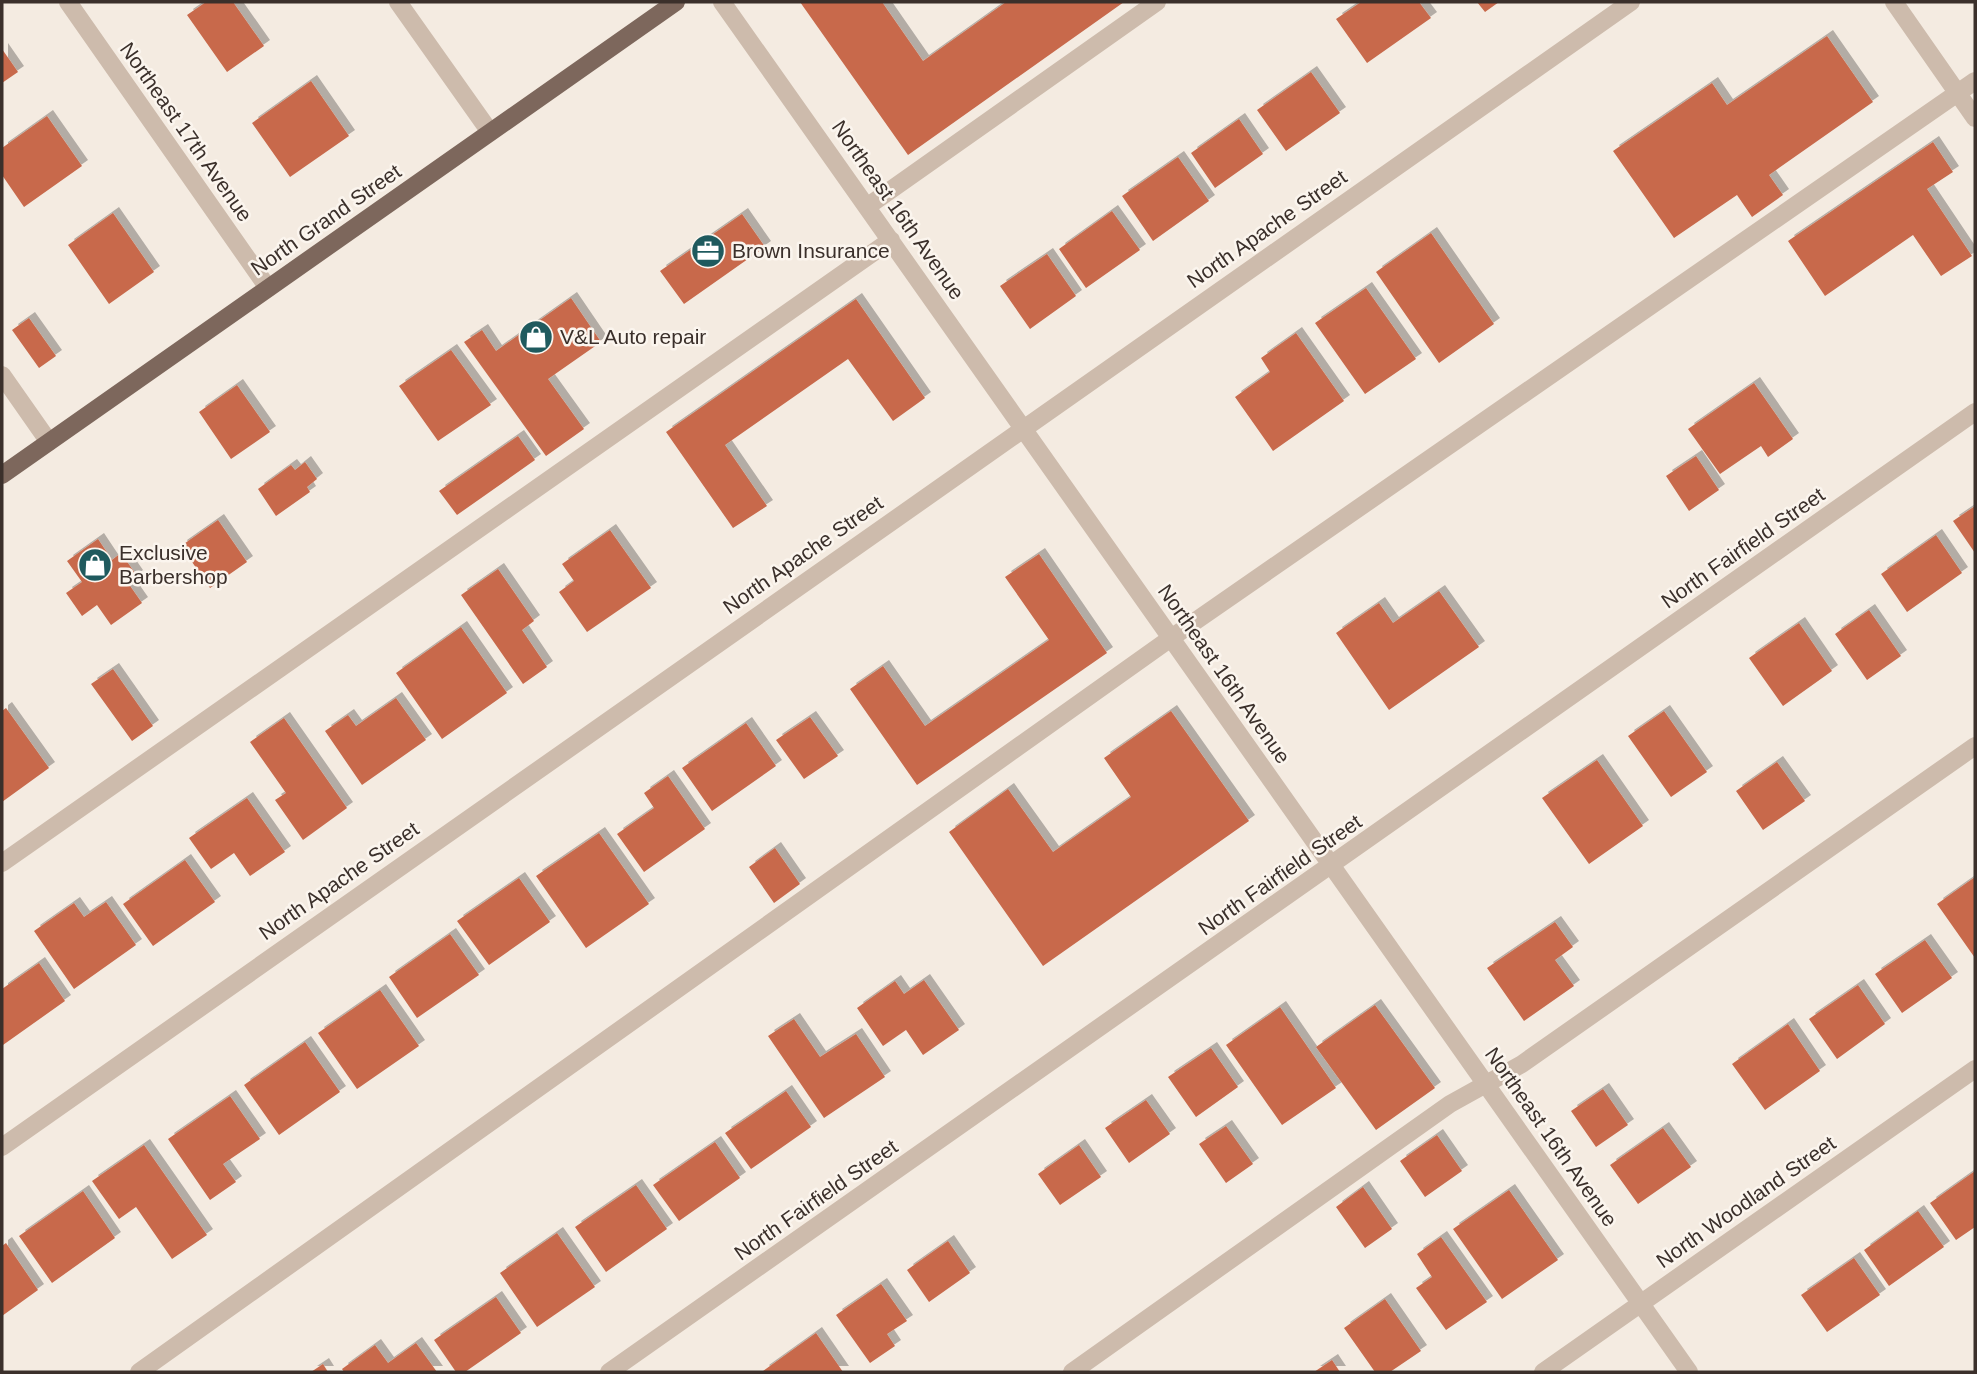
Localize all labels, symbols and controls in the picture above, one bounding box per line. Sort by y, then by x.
street label: Northeast 17th Avenue [116,38,257,226]
street label: Northeast 16th Avenue [828,116,969,304]
street label: North Grand Street [246,159,405,280]
street label: North Apache Street [1183,165,1351,292]
office icon: Brown Insurance [689,232,727,270]
place label: Brown Insurance [732,239,890,262]
shop icon: V&L Auto repair [517,318,555,356]
place label: V&L Auto repair [560,325,706,348]
street label: North Fairfield Street [1657,483,1829,613]
street label: North Apache Street [719,491,887,618]
place label: Exclusive Barbershop [119,541,228,588]
shop icon: Exclusive Barbershop [76,546,114,584]
street label: Northeast 16th Avenue [1154,580,1295,768]
street label: North Fairfield Street [1194,810,1366,940]
street label: North Apache Street [255,817,423,944]
street label: Northeast 16th Avenue [1481,1043,1622,1231]
street label: North Woodland Street [1652,1131,1840,1272]
street label: North Fairfield Street [730,1135,902,1265]

